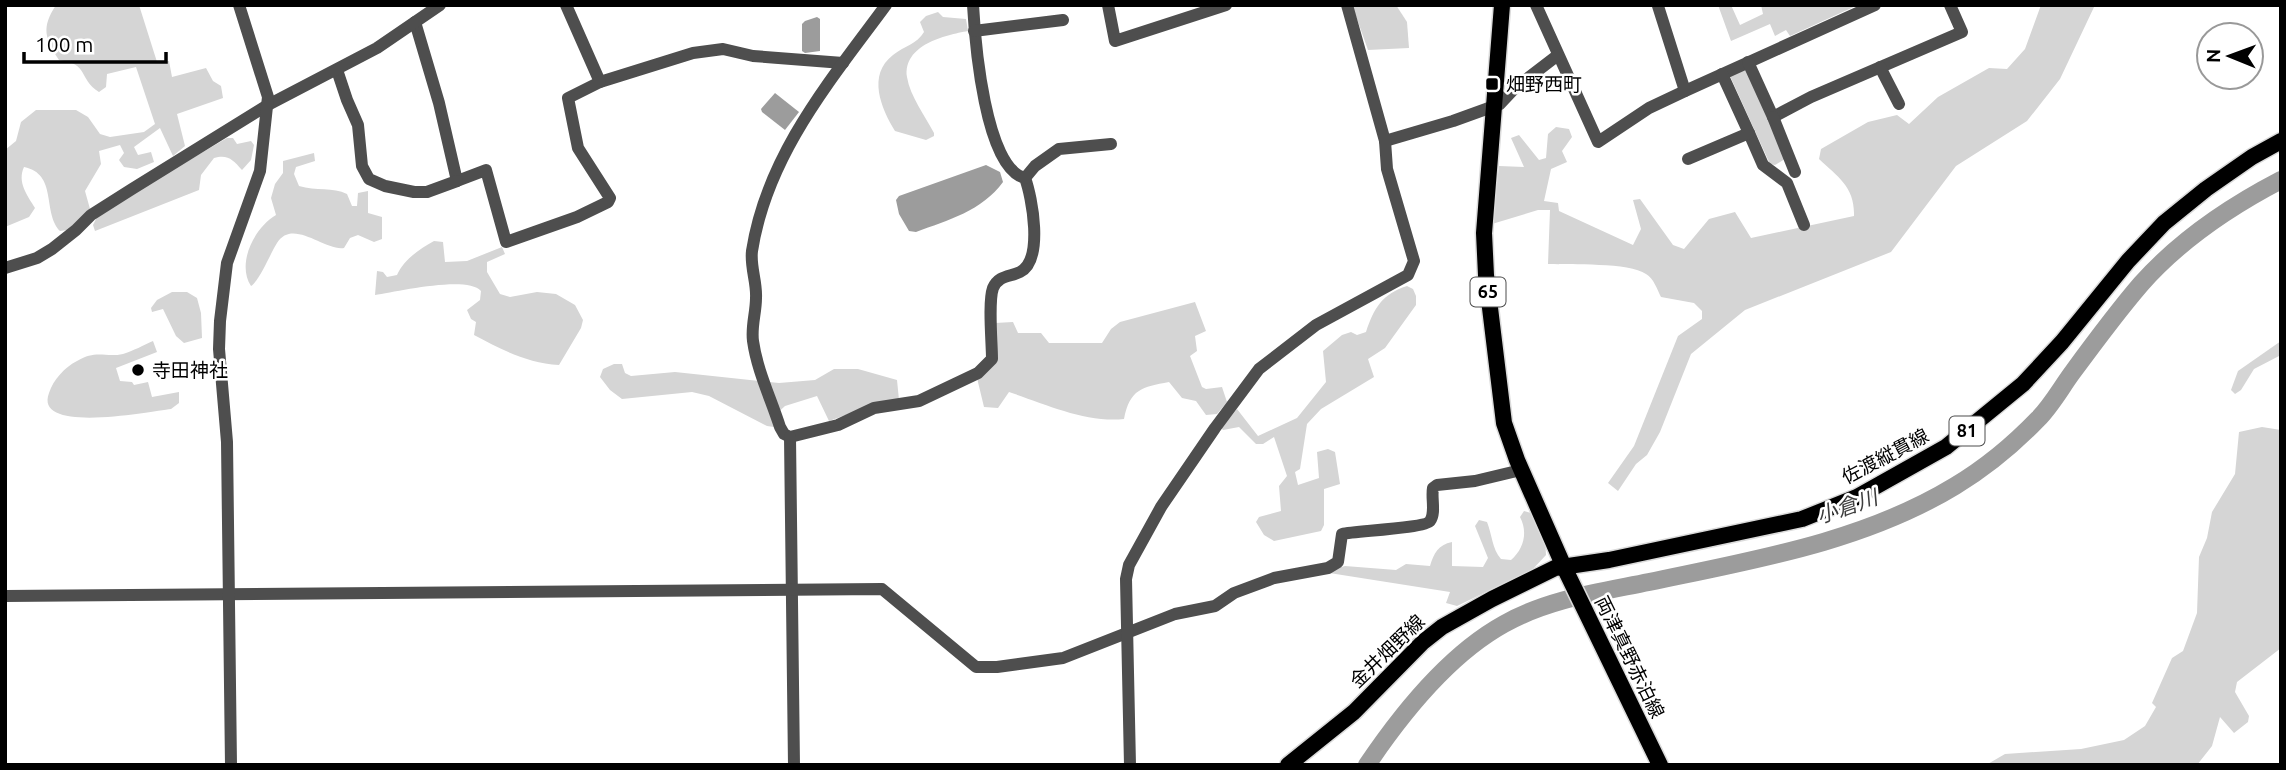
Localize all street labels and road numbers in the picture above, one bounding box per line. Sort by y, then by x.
road number: 65 [1470,278,1506,306]
road number: 81 [1950,416,1984,446]
street label: 佐渡縦貫線 [1838,424,1932,488]
street label: 両津真野赤泊線 [1591,592,1669,722]
street label: 金井畑野線 [1345,610,1429,692]

